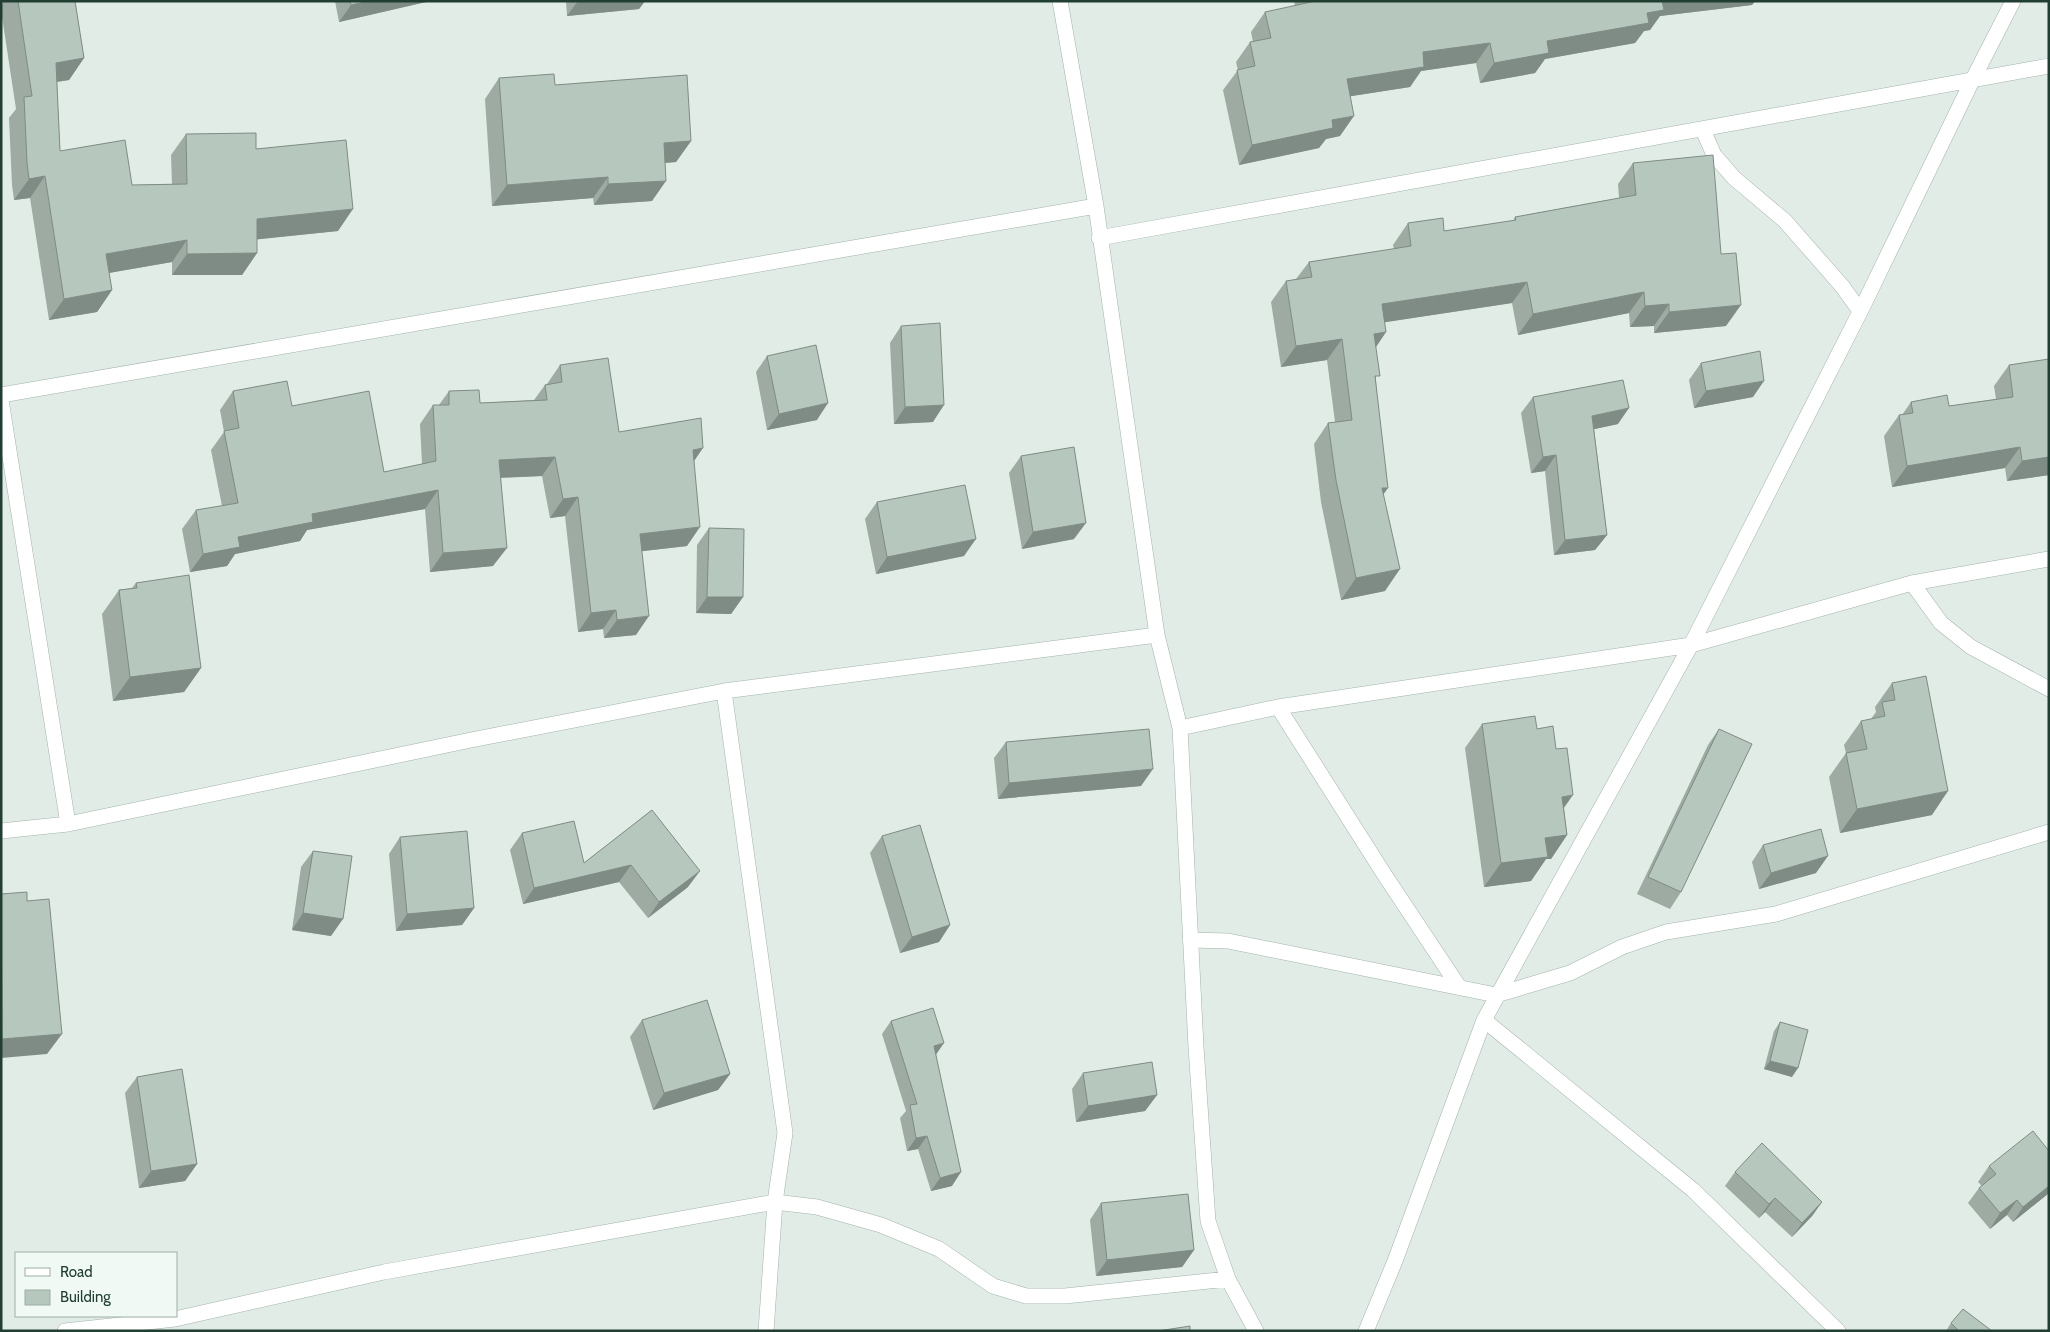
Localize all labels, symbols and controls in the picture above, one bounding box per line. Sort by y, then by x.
legend [15,1252,178,1317]
text: Road [60,1263,93,1281]
text: Building [60,1288,111,1306]

